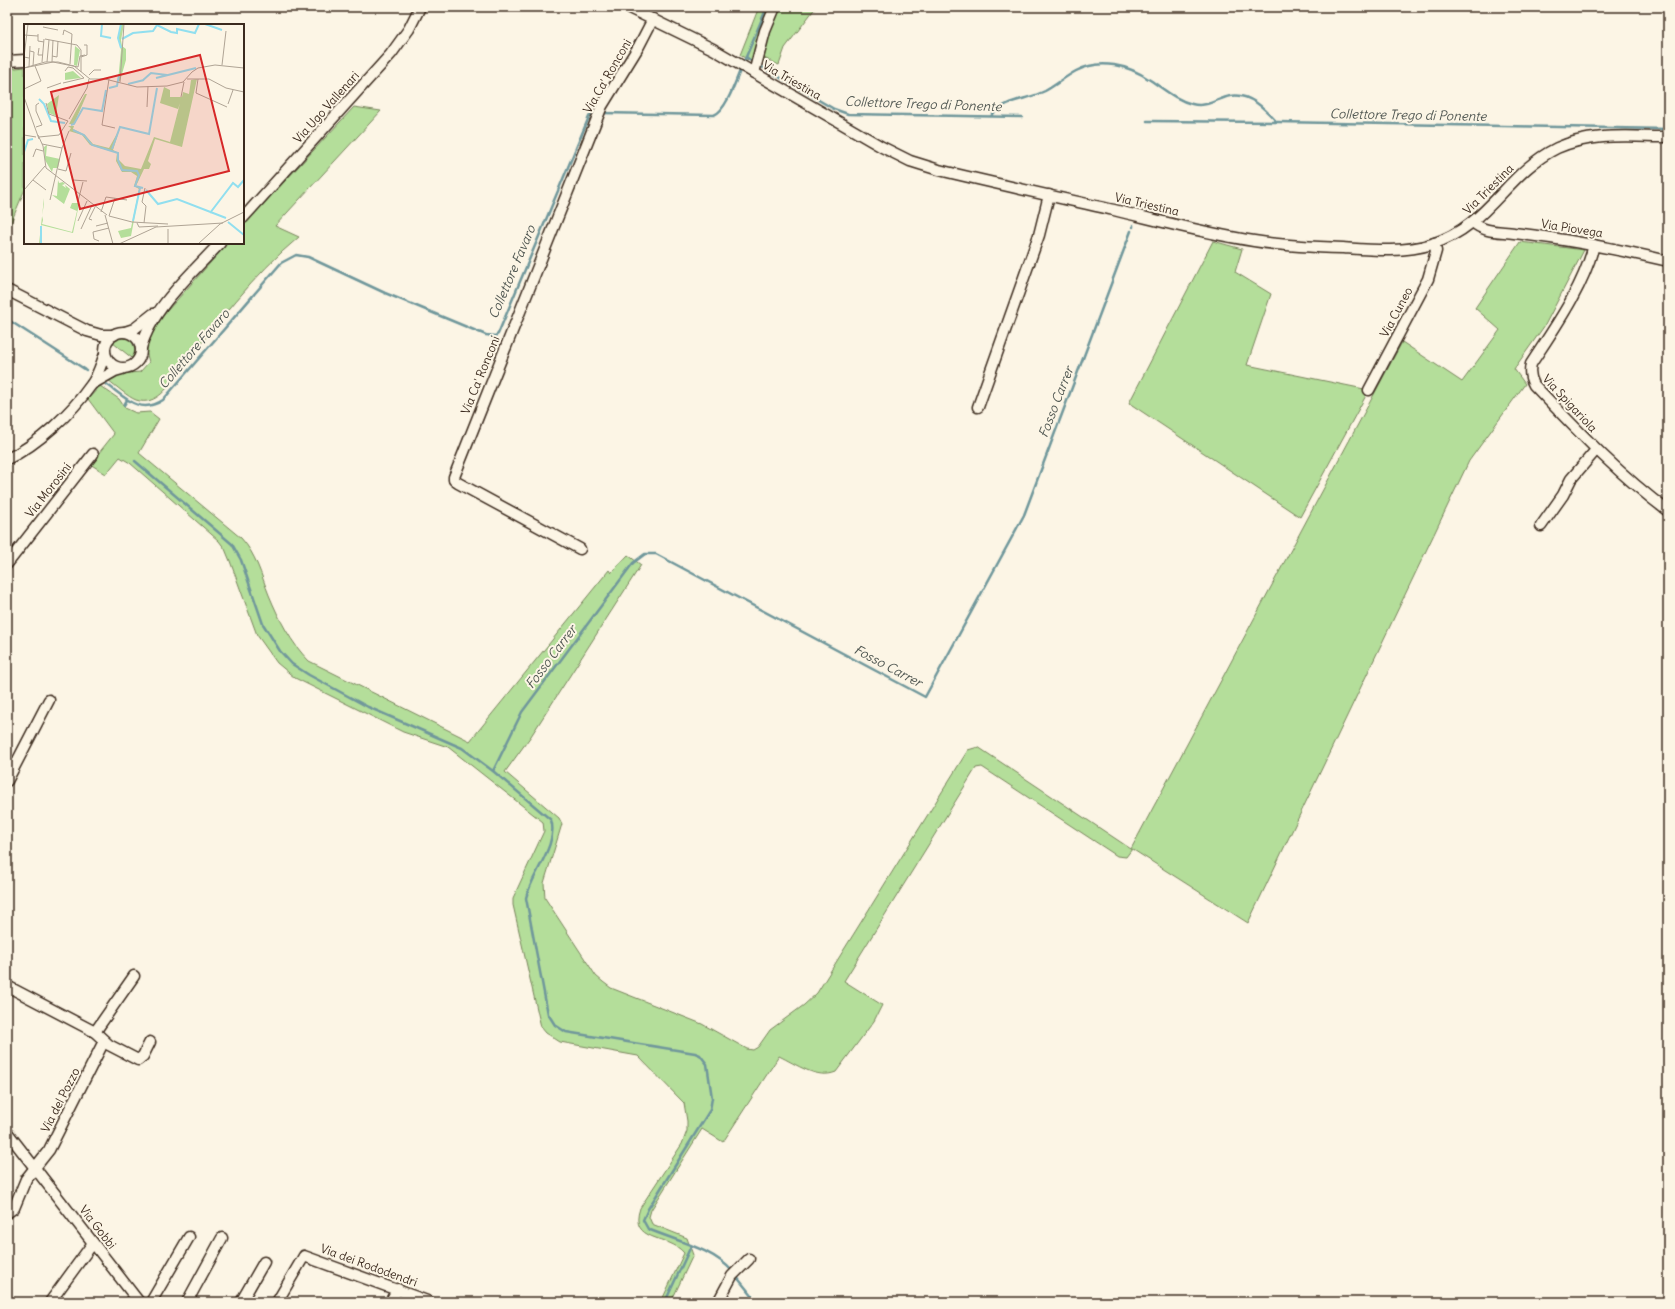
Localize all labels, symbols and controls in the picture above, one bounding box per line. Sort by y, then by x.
inset map [24,24,244,244]
street label: Via Ca' Ronconi [580,36,634,116]
street label: Via Triestina [760,57,824,103]
street label: Via Ugo Vallenari [290,68,362,146]
water label: Collettore Trego di Ponente [844,93,1003,115]
water label: Collettore Trego di Ponente [1329,105,1488,125]
street label: Via Triestina [1460,160,1517,217]
street label: Via Triestina [1113,189,1181,219]
street label: Via Piovega [1540,216,1604,240]
water label: Collettore Favaro [485,222,540,321]
street label: Via Cuneo [1377,284,1416,340]
water label: Collettore Favaro [155,305,234,392]
street label: Via Ca' Ronconi [457,334,503,416]
water label: Fosso Carrer [1035,362,1078,440]
street label: Via Spigariola [1539,371,1601,435]
street label: Via Morosini [22,460,74,520]
water label: Fosso Carrer [522,621,581,692]
water label: Fosso Carrer [851,641,926,692]
street label: Via del Pozzo [37,1065,83,1135]
street label: Via Gobbi [76,1202,120,1252]
street label: Via dei Rododendri [318,1241,420,1289]

